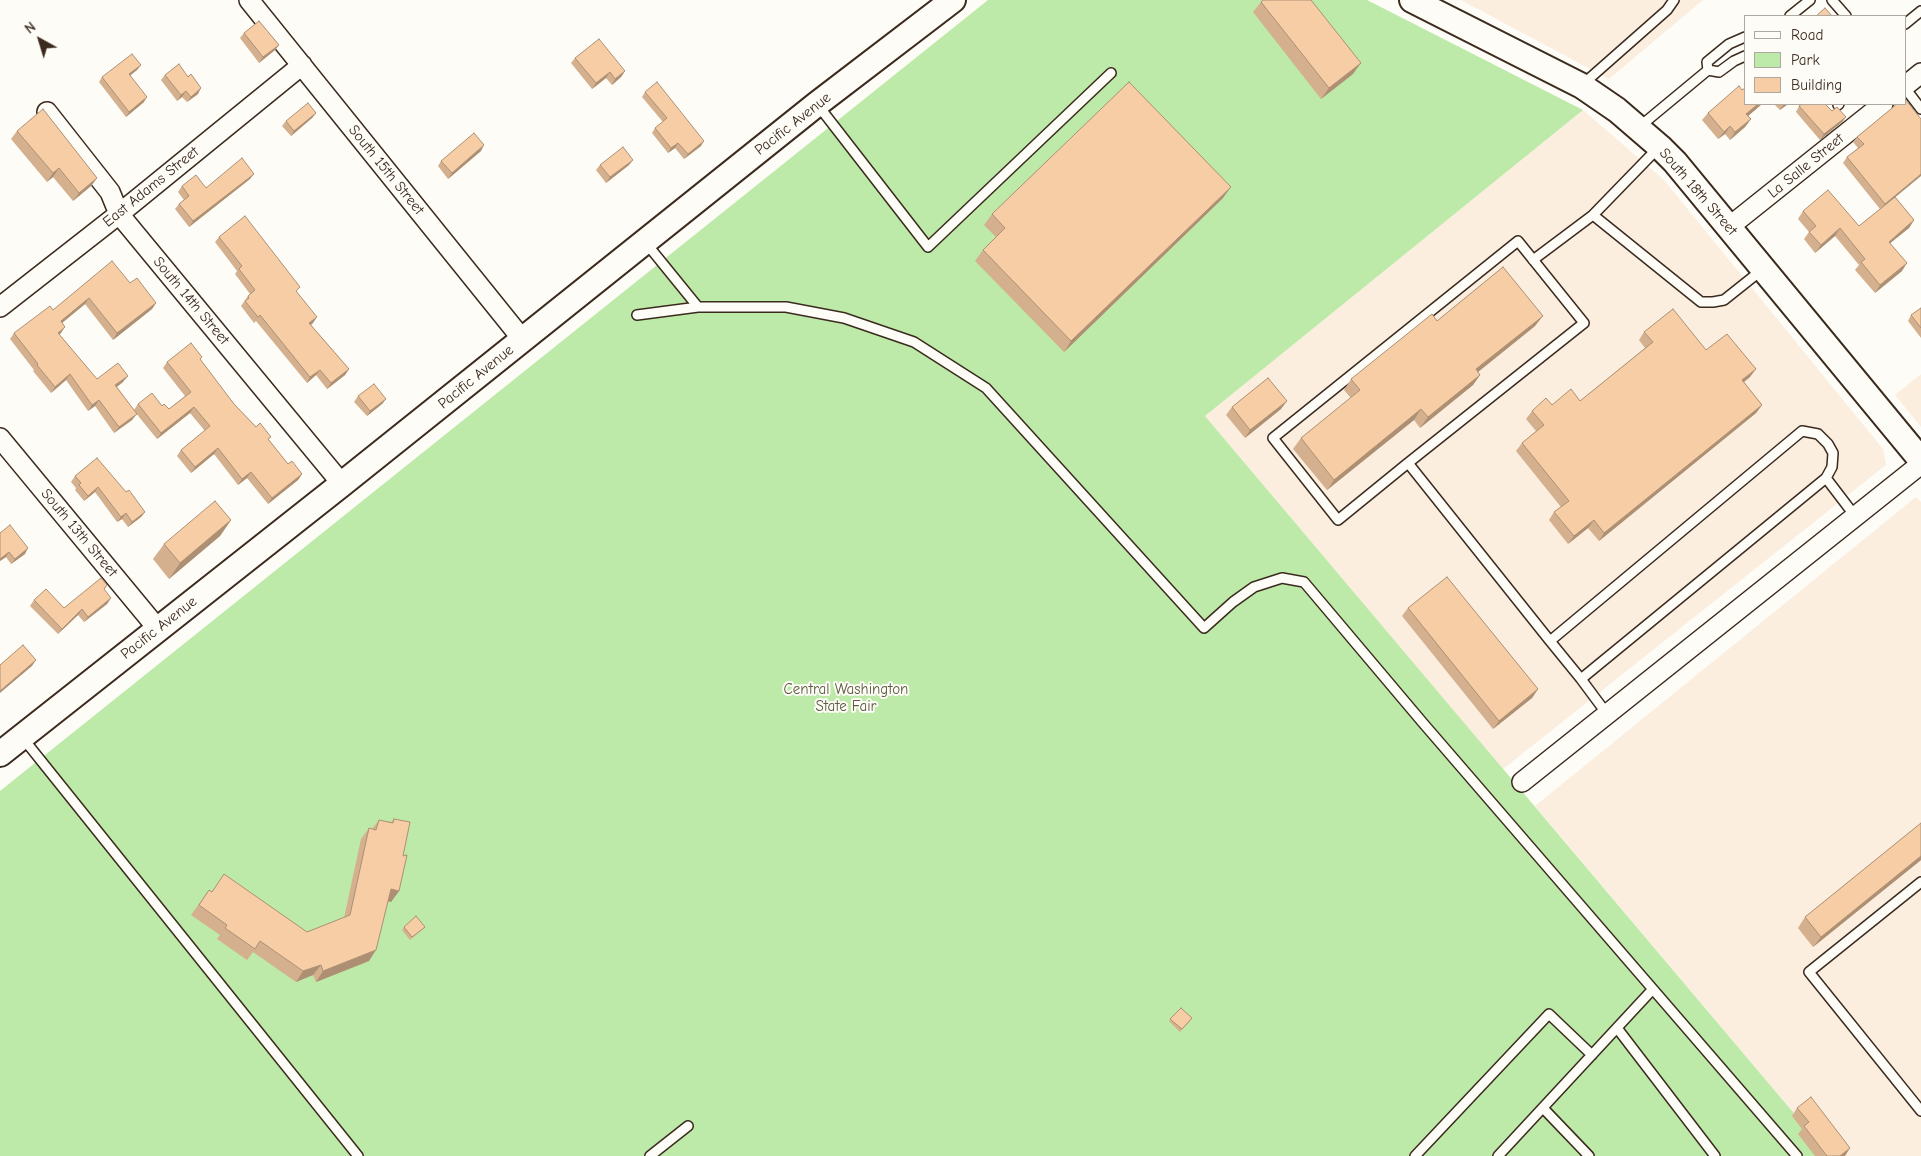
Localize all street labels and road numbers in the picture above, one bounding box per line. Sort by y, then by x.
street label: Pacific Avenue [751,89,835,159]
street label: South 15th Street [344,122,428,218]
street label: La Salle Street [1764,130,1848,202]
street label: East Adams Street [100,143,202,231]
street label: South 18th Street [1655,145,1741,239]
street label: South 14th Street [149,253,233,349]
street label: Pacific Avenue [435,341,517,413]
street label: South 13th Street [37,485,121,581]
street label: Pacific Avenue [117,593,201,663]

